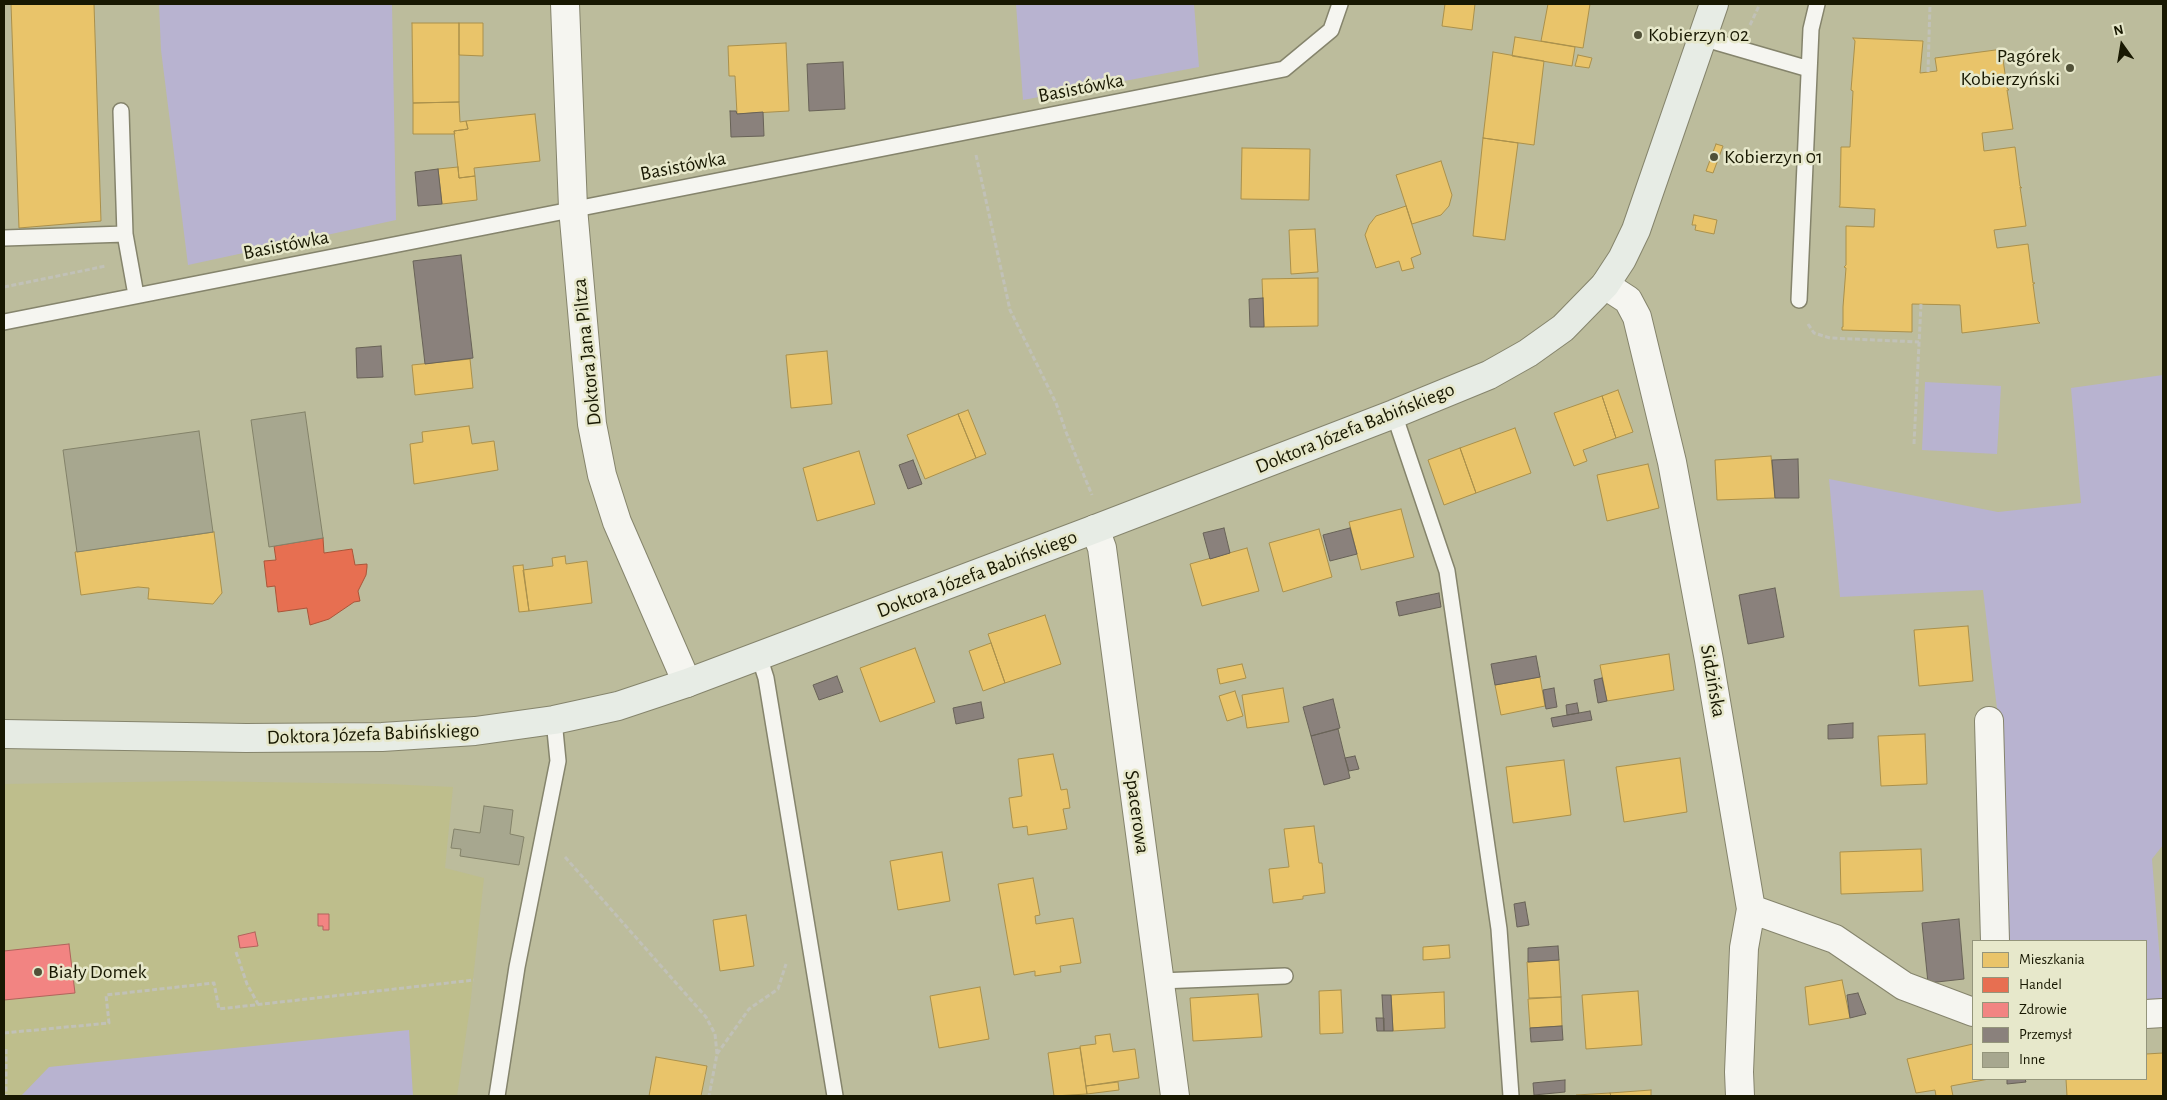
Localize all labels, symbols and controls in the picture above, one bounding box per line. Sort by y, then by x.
north arrow [2097,20,2147,70]
text: N [2112,22,2125,38]
place label: Kobierzyn 02 [1648,23,1749,47]
marker: Kobierzyn 02 [1632,29,1644,41]
place label: Pagórek Kobierzyński [1960,44,2060,91]
marker: Pagórek Kobierzyński [2064,62,2076,74]
street label: Basistówka [1036,68,1126,108]
place label: Kobierzyn 01 [1724,145,1823,169]
street label: Basistówka [638,146,728,186]
marker: Kobierzyn 01 [1708,151,1720,163]
street label: Basistówka [241,225,331,265]
street label: Doktora Jana Piltza [567,277,607,427]
street label: Doktora Józefa Babińskiego [1252,377,1458,479]
street label: Doktora Józefa Babińskiego [873,525,1081,623]
street label: Sidzińska [1695,643,1731,719]
street label: Doktora Józefa Babińskiego [266,718,480,750]
street label: Spacerowa [1119,769,1155,855]
legend [1972,940,2147,1080]
text: Mieszkania [2019,952,2085,967]
place label: Biały Domek [48,960,147,984]
marker: Biały Domek [32,966,44,978]
text: Handel [2019,977,2062,992]
text: Zdrowie [2019,1002,2067,1017]
text: Przemysł [2019,1027,2072,1042]
text: Inne [2019,1052,2045,1067]

